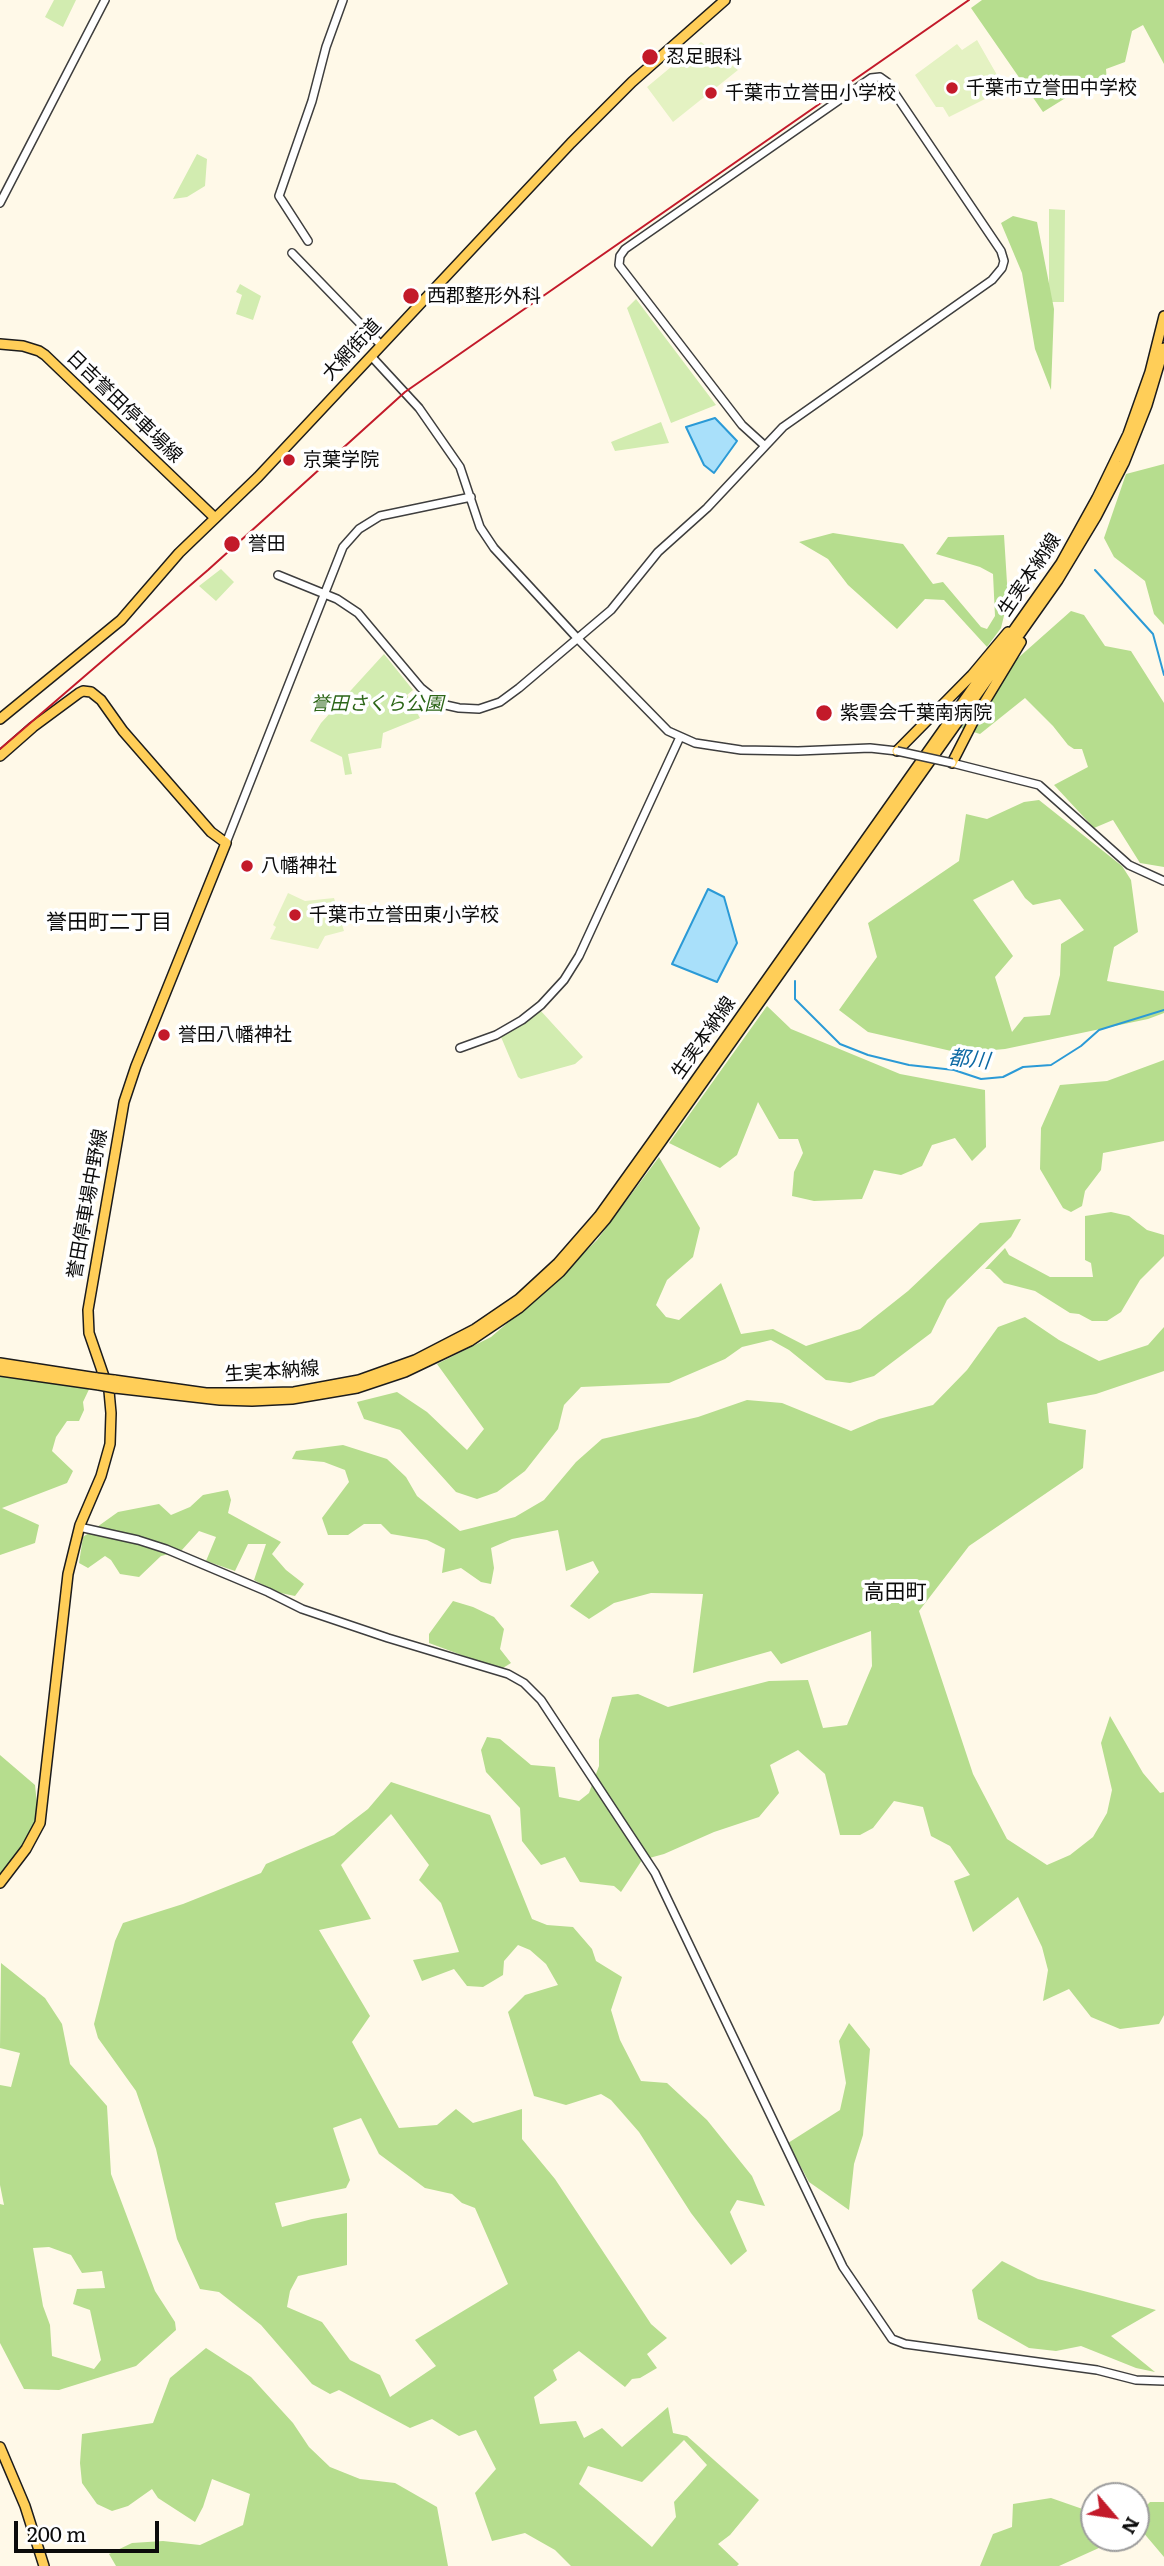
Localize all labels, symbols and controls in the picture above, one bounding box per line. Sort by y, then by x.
place label: 忍足眼科 [666,46,742,68]
marker: 忍足眼科 [640,47,660,67]
place label: 千葉市立誉田中学校 [966,77,1137,99]
marker: 千葉市立誉田中学校 [944,80,960,96]
place label: 千葉市立誉田小学校 [725,82,896,104]
marker: 千葉市立誉田小学校 [703,85,719,101]
place label: 西郡整形外科 [427,285,541,307]
marker: 西郡整形外科 [401,286,421,306]
street label: 大網街道 [318,314,386,386]
street label: 日吉誉田停車場線 [61,346,187,468]
place label: 京葉学院 [303,449,379,471]
marker: 京葉学院 [281,452,297,468]
street label: 生実本納線 [994,529,1066,621]
place label: 誉田 [248,533,286,555]
marker: 誉田 [222,534,242,554]
park label: 誉田さくら公園 [311,693,443,715]
place label: 紫雲会千葉南病院 [840,702,992,724]
marker: 紫雲会千葉南病院 [814,703,834,723]
place label: 八幡神社 [261,855,337,877]
marker: 八幡神社 [239,858,255,874]
place label: 千葉市立誉田東小学校 [309,904,499,926]
marker: 千葉市立誉田東小学校 [287,907,303,923]
district label: 誉田町二丁目 [46,910,172,936]
street label: 生実本納線 [667,993,741,1083]
place label: 誉田八幡神社 [178,1024,292,1046]
marker: 誉田八幡神社 [156,1027,172,1043]
water label: 都川 [947,1045,991,1075]
street label: 誉田停車場中野線 [64,1127,112,1281]
street label: 生実本納線 [224,1357,320,1387]
district label: 高田町 [864,1580,926,1606]
north arrow [1080,2482,1150,2552]
scale bar [18,2506,163,2550]
text: N [1116,2512,1148,2540]
text: 200 m [27,2517,87,2548]

